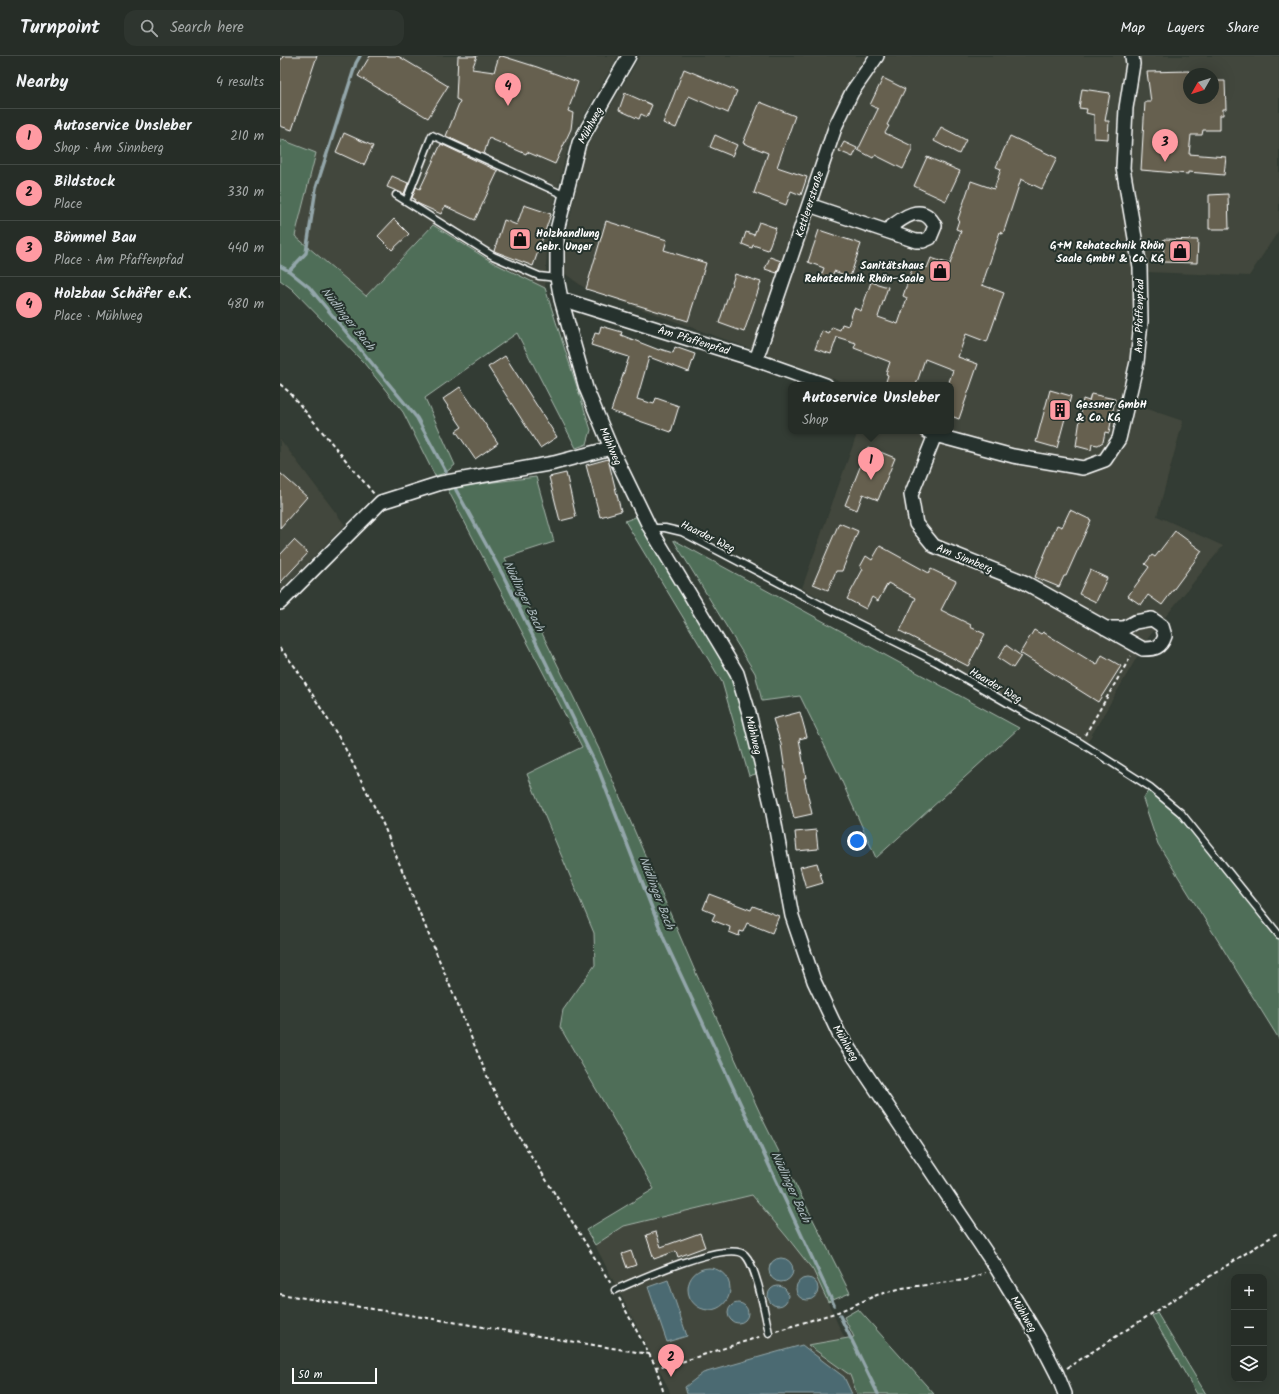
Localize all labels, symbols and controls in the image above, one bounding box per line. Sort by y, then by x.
search box [124,10,404,46]
text: Turnpoint [20,13,100,43]
text: Search here [170,16,244,40]
icon: search [138,17,160,39]
text: Map [1121,17,1145,39]
text: Layers [1167,17,1205,39]
text: Share [1227,17,1259,39]
north arrow [1183,68,1219,104]
text: Nearby [16,69,68,96]
text: 4 results [216,72,264,93]
pin: 4 [495,73,521,106]
street label: Mühlweg [574,104,608,147]
text: Autoservice Unsleber [54,114,192,138]
text: 1 [27,126,31,147]
text: 210 m [230,126,264,147]
pin: 3 [1152,129,1178,162]
text: Shop · Am Sinnberg [54,138,164,159]
street label: Kettlererstraße [791,169,829,240]
text: Bildstock [54,170,115,194]
text: 2 [25,182,33,203]
text: 330 m [227,182,264,203]
text: Place [54,194,82,215]
place label: Holzhandlung Gebr. Unger [536,225,600,256]
text: Bömmel Bau [54,226,136,250]
shop icon: Holzhandlung Gebr. Unger [507,226,533,252]
place label: G+M Rehatechnik Rhön Saale GmbH & Co. KG [1050,237,1164,268]
text: 3 [25,238,33,259]
text: 440 m [228,238,264,259]
shop icon: G+M Rehatechnik Rhön Saale GmbH & Co. KG [1167,238,1193,264]
text: Place · Am Pfaffenpfad [54,250,183,271]
place label: Sanitätshaus Rehatechnik Rhön-Saale [804,257,925,288]
shop icon: Sanitätshaus Rehatechnik Rhön-Saale [927,258,953,284]
street label: Am Pfaffenpfad [1130,278,1150,353]
text: Holzbau Schäfer e.K. [54,282,191,306]
water label: Nüdlinger Bach [316,283,380,356]
text: 4 [25,294,33,315]
text: 480 m [227,294,264,315]
text: Place · Mühlweg [54,306,143,327]
street label: Am Pfaffenpfad [656,321,732,361]
popup [788,382,954,434]
text: Autoservice Unsleber [802,386,940,410]
place label: Gessner GmbH & Co. KG [1076,396,1147,427]
building icon: Gessner GmbH & Co. KG [1047,397,1073,423]
text: Shop [802,410,828,431]
street label: Mühlweg [594,424,626,468]
pin: 1 [858,447,884,480]
street label: Haarder Weg [677,516,738,558]
street label: Am Sinnberg [934,539,996,578]
water label: Nüdlinger Bach [498,557,550,636]
street label: Haarder Weg [966,663,1025,708]
street label: Mühlweg [739,714,767,757]
your location [847,831,867,851]
water label: Nüdlinger Bach [634,854,680,934]
street label: Mühlweg [827,1022,863,1065]
water label: Nüdlinger Bach [766,1148,816,1228]
map controls [1231,1274,1267,1382]
button: + [1231,1274,1267,1310]
street label: Mühlweg [1005,1293,1041,1336]
button: − [1231,1310,1267,1346]
pin: 2 [658,1344,684,1377]
button: layers [1231,1346,1267,1382]
scale bar [292,1366,377,1385]
text: 50 m [298,1366,323,1384]

